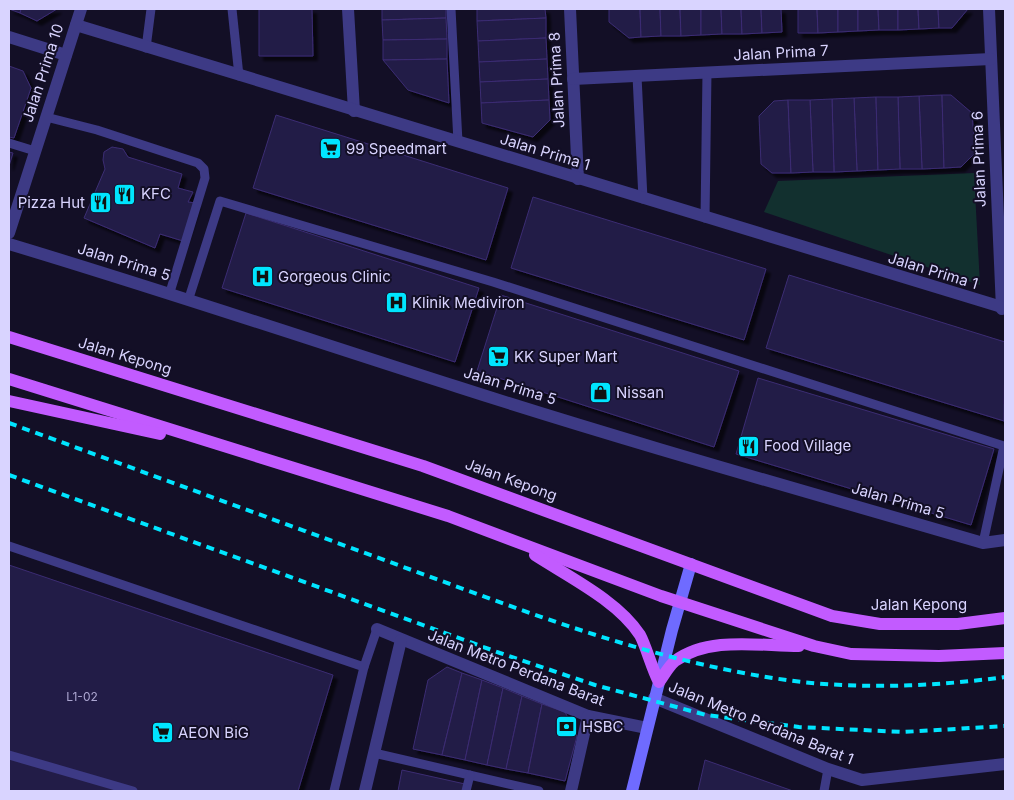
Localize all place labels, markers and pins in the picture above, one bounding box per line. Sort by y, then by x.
supermarket icon: 99 Speedmart [318,137,342,161]
place label: 99 Speedmart [346,139,447,158]
restaurant icon: KFC [113,182,137,206]
place label: KFC [141,184,171,203]
restaurant icon: Pizza Hut [89,191,113,215]
place label: Pizza Hut [18,193,85,212]
hospital icon: Gorgeous Clinic [250,265,274,289]
place label: Gorgeous Clinic [278,267,391,286]
hospital icon: Klinik Mediviron [384,291,408,315]
place label: Klinik Mediviron [412,293,525,312]
supermarket icon: KK Super Mart [486,345,510,369]
place label: KK Super Mart [514,347,618,366]
shop icon: Nissan [588,381,612,405]
place label: Nissan [616,383,664,402]
restaurant icon: Food Village [736,434,760,458]
place label: Food Village [764,436,851,455]
bank icon: HSBC [554,715,578,739]
place label: HSBC [582,717,624,736]
supermarket icon: AEON BiG [150,721,174,745]
place label: AEON BiG [178,723,249,742]

